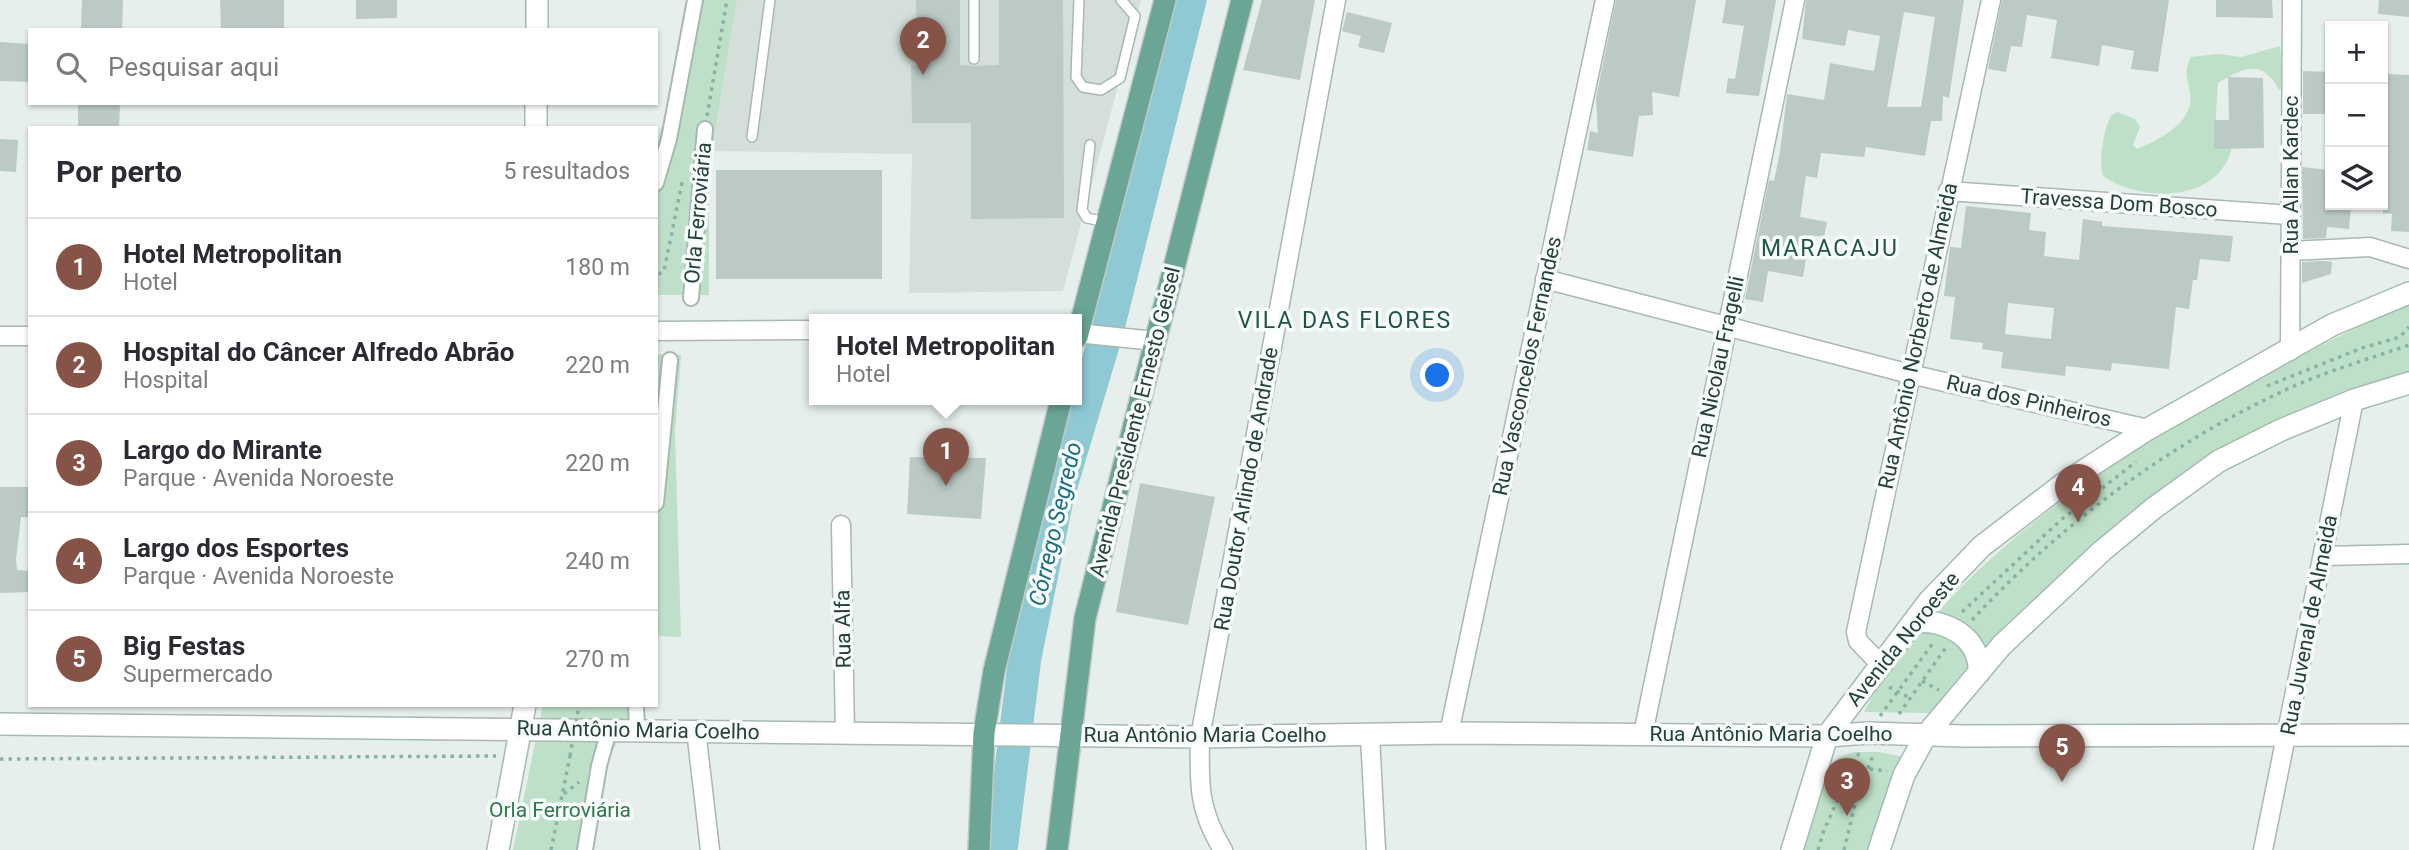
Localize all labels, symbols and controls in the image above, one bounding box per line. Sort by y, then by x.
pin: 2 [900,17,946,75]
map controls [2325,21,2388,210]
button: + [2325,21,2388,84]
search box [28,28,658,105]
icon: search [52,48,90,86]
text: Pesquisar aqui [108,52,279,82]
button: − [2325,84,2388,147]
street label: Rua Allan Kardec [2279,96,2303,254]
street label: Orla Ferroviária [680,141,716,285]
button: layers [2325,147,2388,210]
text: Por perto [56,154,182,189]
text: 5 resultados [503,158,630,185]
street label: Rua Antônio Norberto de Almeida [1874,181,1962,491]
street label: Travessa Dom Bosco [2020,184,2218,222]
street label: Rua Vasconcelos Fernandes [1488,234,1566,498]
district label: MARACAJU [1761,235,1899,262]
text: Hotel Metropolitan [123,239,342,269]
text: 1 [72,254,86,281]
text: 180 m [565,254,630,281]
street label: Avenida Presidente Ernesto Geisel [1085,264,1185,580]
text: Hotel [123,269,178,296]
street label: Rua Nicolau Fragelli [1687,274,1749,460]
district label: VILA DAS FLORES [1238,307,1452,334]
popup [809,314,1082,405]
text: Hotel Metropolitan [836,331,1055,361]
text: Hospital do Câncer Alfredo Abrão [123,337,514,367]
street label: Rua Doutor Arlindo de Andrade [1209,345,1283,633]
text: 2 [72,352,86,379]
text: 220 m [565,352,630,379]
your location [1420,358,1454,392]
text: Hotel [836,361,891,388]
text: Hospital [123,367,209,394]
street label: Rua dos Pinheiros [1944,370,2114,432]
pin: 1 [923,428,969,486]
text: Largo do Mirante [123,435,322,465]
water label: Córrego Segredo [1024,440,1087,608]
text: 3 [72,450,86,477]
text: 220 m [565,450,630,477]
pin: 4 [2055,464,2101,522]
text: Parque · Avenida Noroeste [123,465,394,492]
street label: Rua Juvenal de Almeida [2276,513,2342,737]
text: Largo dos Esportes [123,533,349,563]
text: 4 [72,548,86,575]
text: 240 m [565,548,630,575]
text: Parque · Avenida Noroeste [123,563,394,590]
street label: Avenida Noroeste [1842,567,1964,711]
street label: Rua Alfa [830,589,856,669]
text: Big Festas [123,631,245,661]
text: 5 [72,646,86,673]
text: 270 m [565,646,630,673]
text: Supermercado [123,661,273,688]
street label: Rua Antônio Maria Coelho [516,716,760,744]
street label: Rua Antônio Maria Coelho [1649,722,1893,746]
street label: Rua Antônio Maria Coelho [1083,723,1327,747]
pin: 5 [2039,724,2085,782]
pin: 3 [1824,758,1870,816]
park label: Orla Ferroviária [489,798,631,822]

